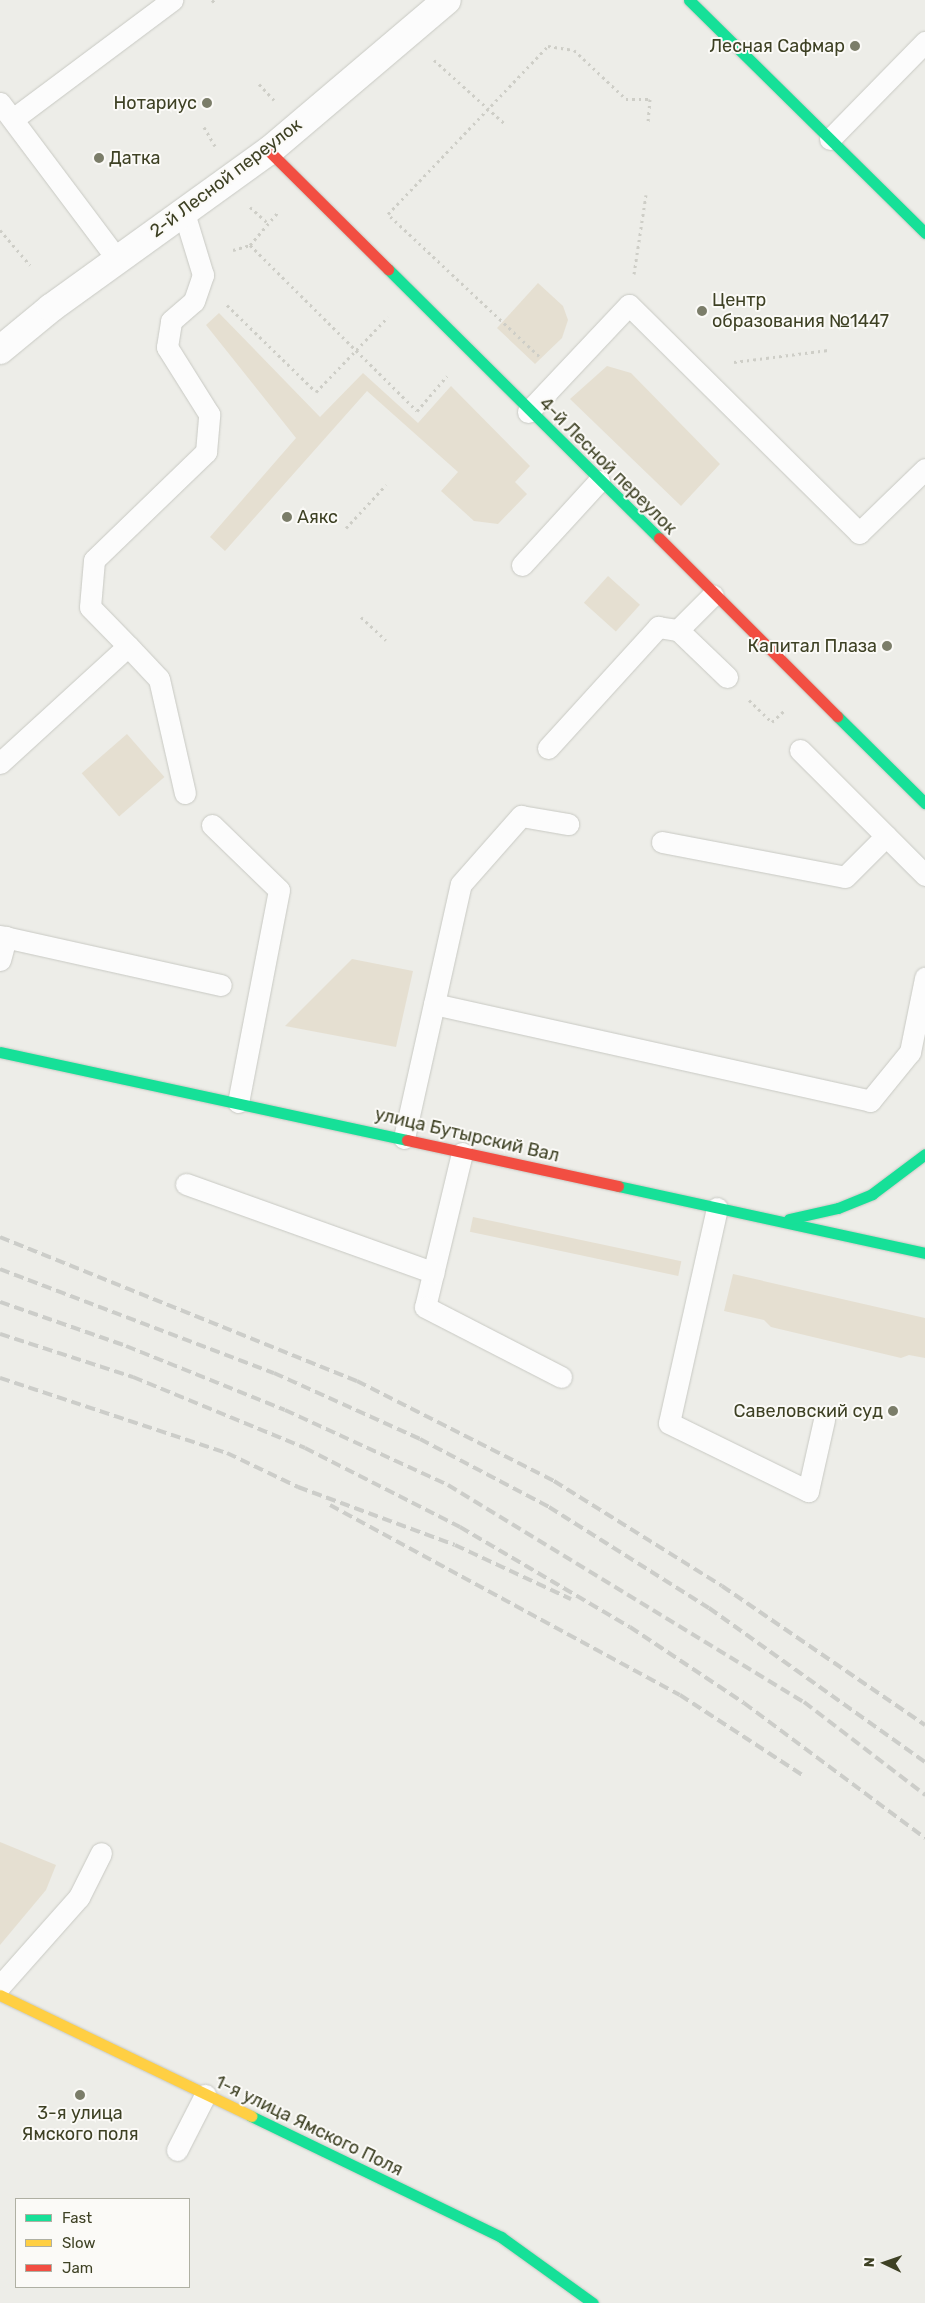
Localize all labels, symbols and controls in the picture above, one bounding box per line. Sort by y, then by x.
place label: Лесная Сафмар [709,35,845,57]
marker: Лесная Сафмар [849,40,861,52]
place label: Нотариус [113,92,197,114]
marker: Нотариус [201,97,213,109]
street label: 2-й Лесной переулок [146,114,306,242]
place label: Датка [109,147,160,169]
marker: Датка [93,152,105,164]
place label: Центр образования №1447 [712,290,889,332]
marker: Центр образования №1447 [696,305,708,317]
street label: 4-й Лесной переулок [535,393,681,539]
place label: Аякс [297,506,338,528]
marker: Аякс [281,511,293,523]
place label: Капитал Плаза [748,635,877,657]
marker: Капитал Плаза [881,640,893,652]
street label: улица Бутырский Вал [373,1103,561,1167]
place label: Савеловский cуд [734,1400,883,1422]
marker: Савеловский cуд [887,1405,899,1417]
street label: 1-я улица Ямского Поля [212,2071,406,2181]
marker: 3-я улица Ямского поля [74,2089,86,2101]
place label: 3-я улица Ямского поля [22,2103,138,2146]
legend [15,2198,190,2288]
text: Fast [62,2209,92,2227]
text: Slow [62,2234,95,2252]
north arrow [860,2238,910,2288]
text: N [861,2257,878,2268]
text: Jam [62,2259,93,2277]

